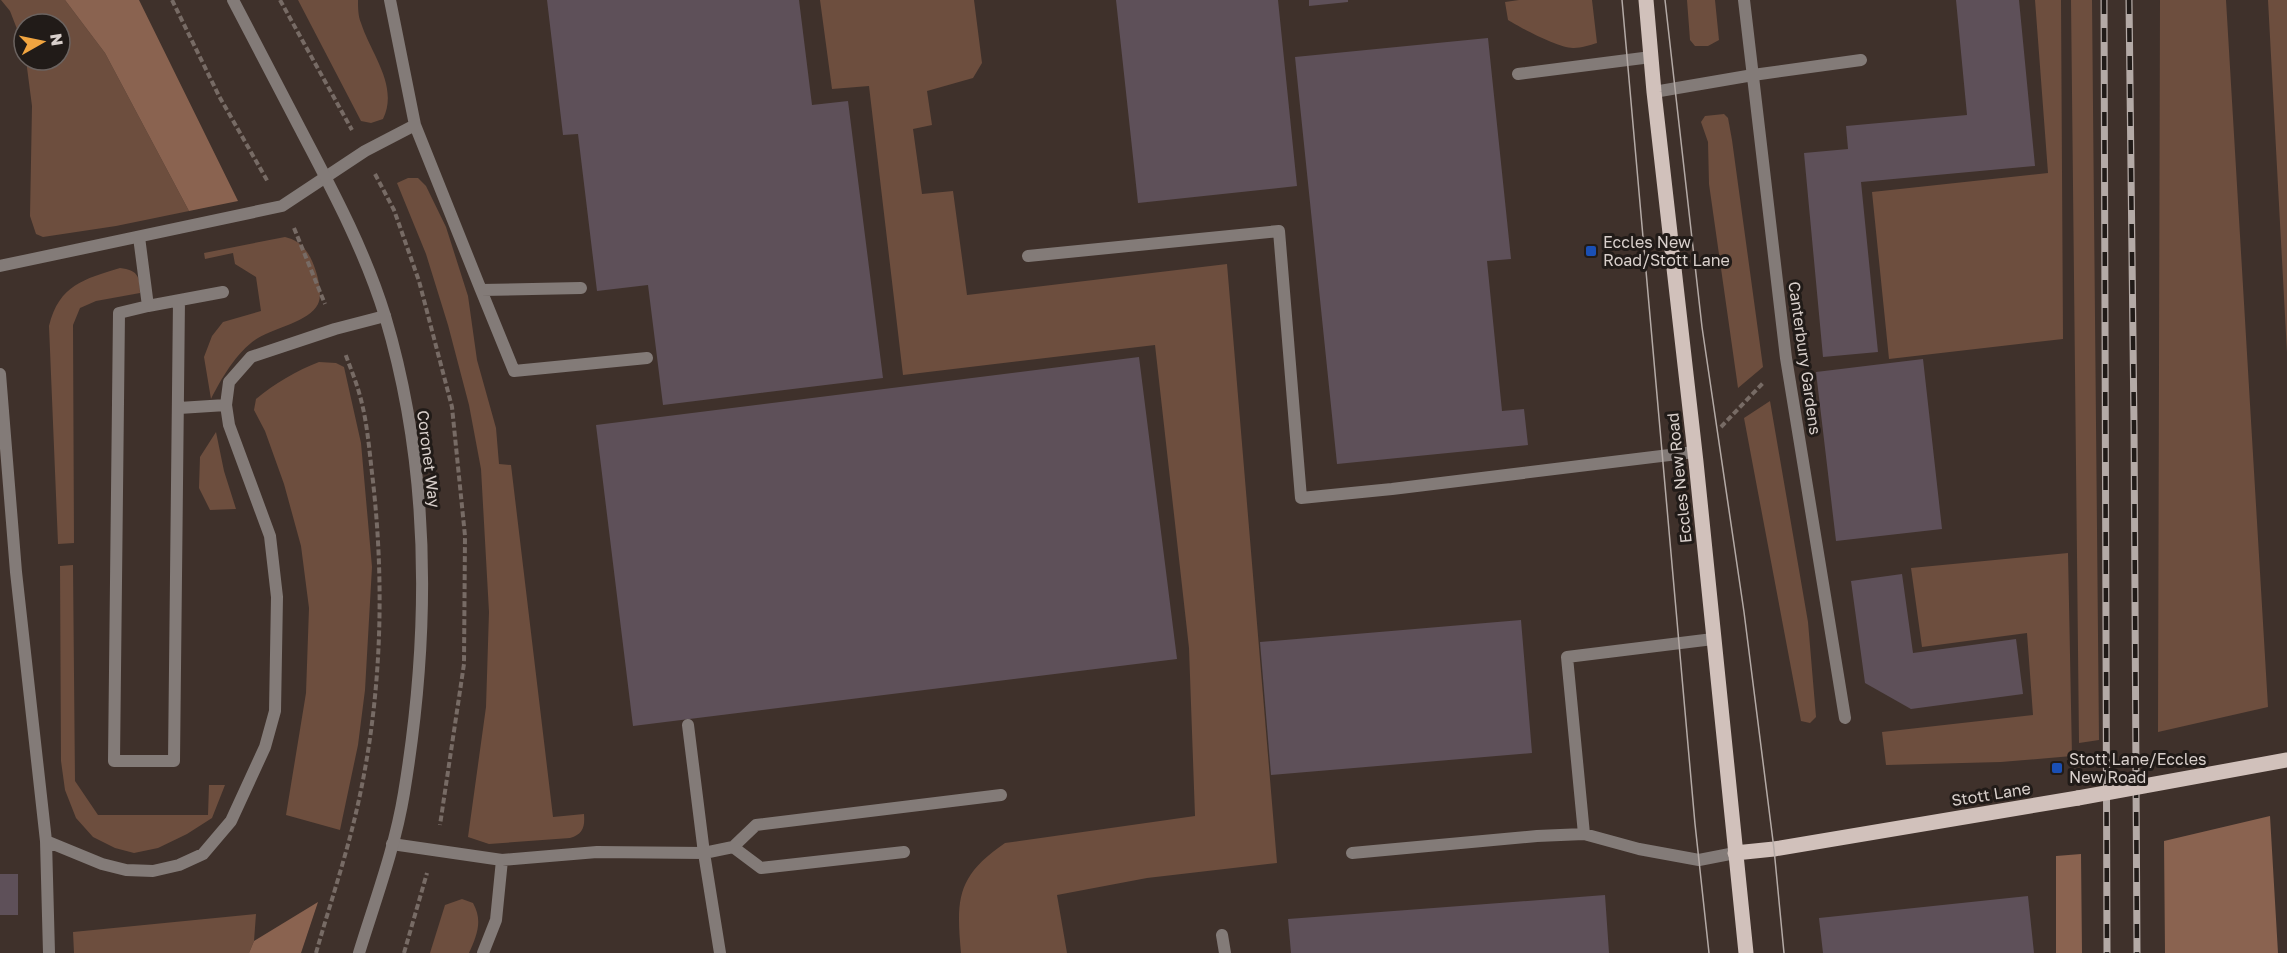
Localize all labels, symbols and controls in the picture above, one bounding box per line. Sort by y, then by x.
north arrow [12,12,72,72]
text: N [46,32,68,47]
place label: Eccles New Road/Stott Lane [1603,232,1730,270]
marker: Eccles New Road/Stott Lane [1584,244,1598,258]
street label: Canterbury Gardens [1784,280,1826,436]
street label: Coronet Way [413,409,445,509]
street label: Eccles New Road [1662,412,1696,544]
place label: Stott Lane/Eccles New Road [2069,749,2206,787]
marker: Stott Lane/Eccles New Road [2050,761,2064,775]
street label: Stott Lane [1950,778,2032,810]

